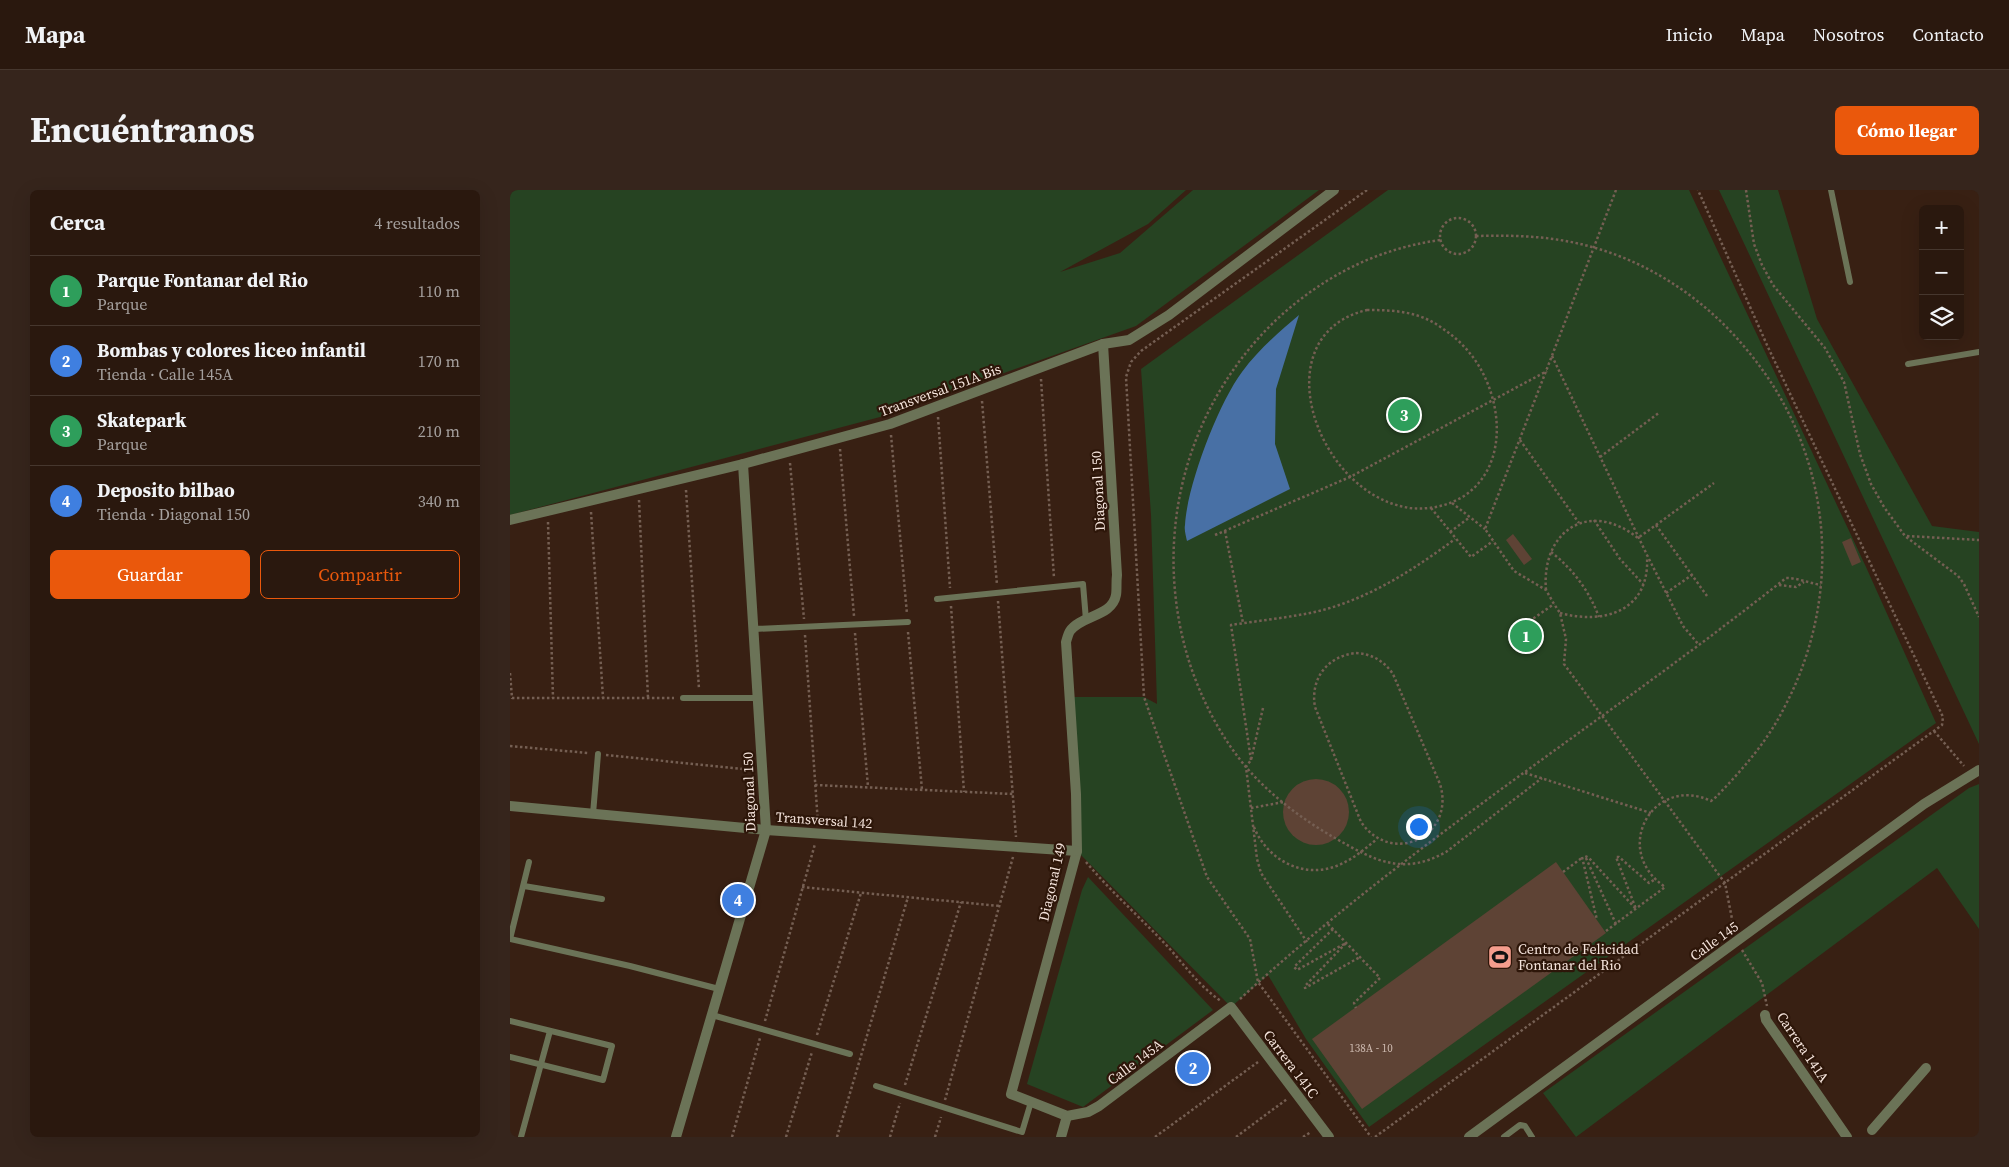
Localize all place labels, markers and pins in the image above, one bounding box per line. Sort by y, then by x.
pin: 3 [1388,396,1420,434]
pin: 1 [1510,617,1542,655]
pin: 4 [722,881,754,919]
place label: Centro de Felicidad Fontanar del Rio [1518,939,1639,975]
sports icon: Centro de Felicidad Fontanar del Rio [1487,944,1513,970]
pin: 2 [1177,1049,1209,1087]

